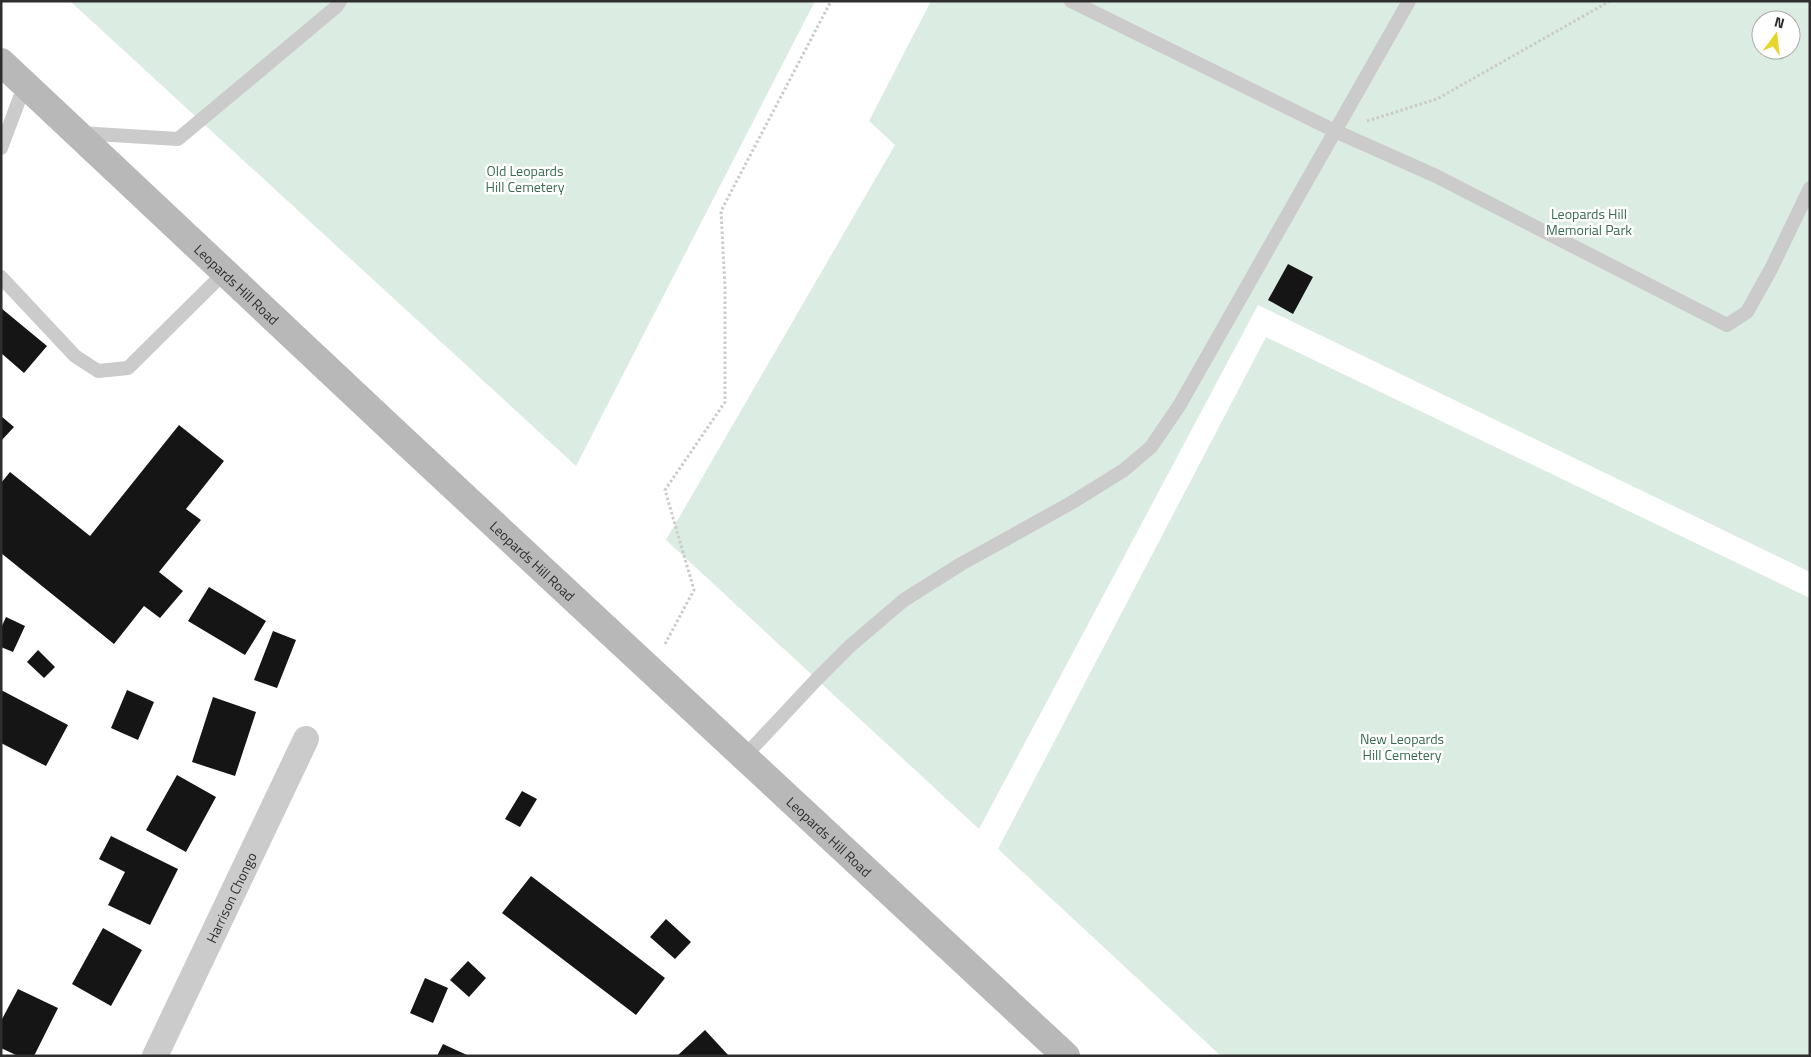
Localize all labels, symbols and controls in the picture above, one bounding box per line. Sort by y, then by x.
north arrow [1751,10,1801,60]
text: N [1772,11,1787,33]
park label: Old Leopards Hill Cemetery [486,160,565,197]
park label: Leopards Hill Memorial Park [1546,203,1632,240]
street label: Leopards Hill Road [190,239,284,329]
street label: Leopards Hill Road [486,515,580,605]
park label: New Leopards Hill Cemetery [1360,728,1444,765]
street label: Leopards Hill Road [782,791,877,881]
street label: Harrison Chongo [200,848,261,946]

